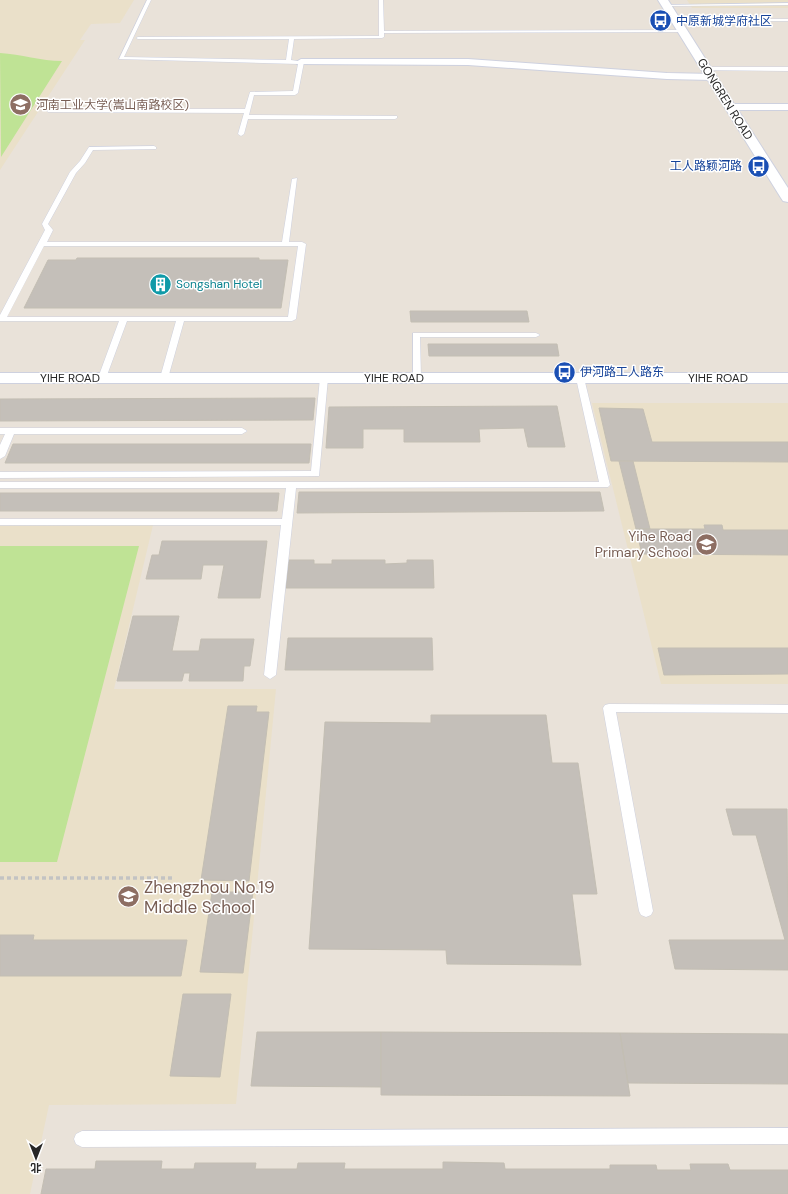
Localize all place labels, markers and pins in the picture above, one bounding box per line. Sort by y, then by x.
bus stop icon: 中原新城学府社区 [648,8,674,34]
place label: 中原新城学府社区 [676,13,772,29]
school or university icon: 河南工业大学(嵩山南路校区) [8,92,34,118]
place label: 河南工业大学(嵩山南路校区) [36,97,189,113]
bus stop icon: 工人路颖河路 [745,153,771,179]
place label: 工人路颖河路 [670,158,742,174]
building icon: Songshan Hotel [147,271,173,297]
place label: Songshan Hotel [176,276,262,292]
bus stop icon: 伊河路工人路东 [552,359,578,385]
place label: 伊河路工人路东 [580,364,664,380]
place label: Yihe Road Primary School [595,527,692,561]
school or university icon: Yihe Road Primary School [694,531,720,557]
place label: Zhengzhou No.19 Middle School [144,876,275,918]
school or university icon: Zhengzhou No.19 Middle School [115,884,141,910]

